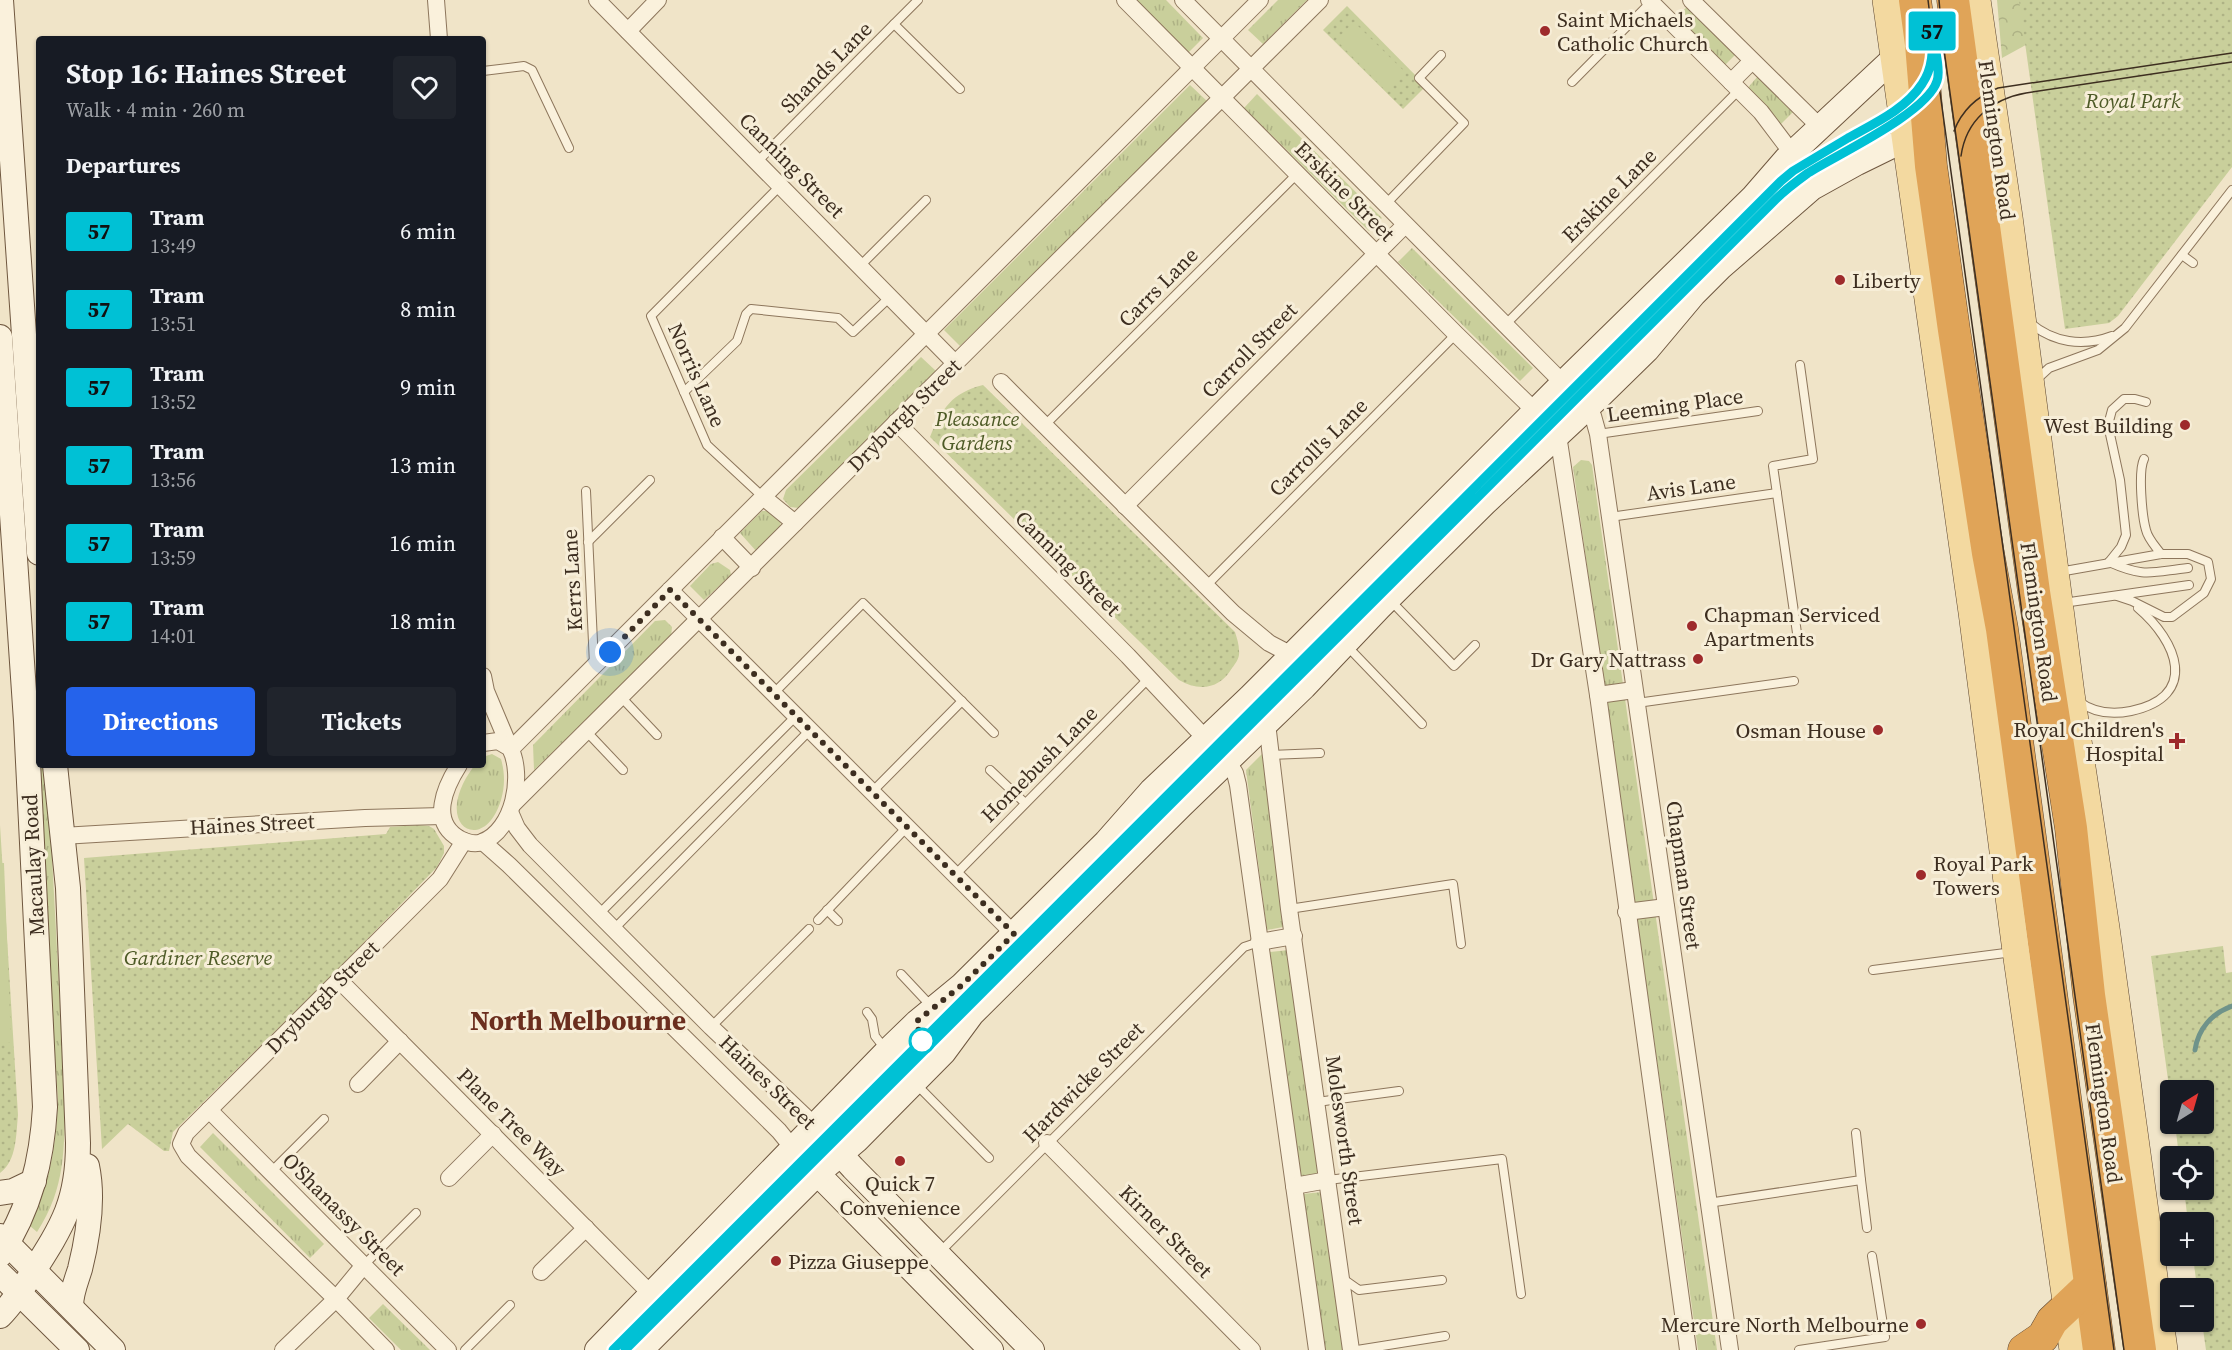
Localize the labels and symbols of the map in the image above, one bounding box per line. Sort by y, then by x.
place label: Saint Michaels Catholic Church [1557,5,1709,58]
line badge: 57 [1905,12,1959,51]
street label: Shands Lane [774,15,878,119]
marker: Saint Michaels Catholic Church [1538,24,1552,38]
street label: Flemington Road [1971,58,2023,222]
park label: Royal Park [2084,86,2181,115]
street label: Canning Street [733,106,851,224]
street label: Erskine Street [1289,135,1402,248]
street label: Erskine Lane [1555,141,1663,249]
street label: Carrs Lane [1112,241,1204,333]
place label: Liberty [1852,266,1921,295]
marker: Liberty [1833,273,1847,287]
street label: Carroll Street [1195,296,1303,404]
street label: Norris Lane [661,318,733,432]
street label: Dryburgh Street [841,352,967,478]
street label: Leeming Place [1605,381,1745,429]
street label: Carroll's Lane [1262,391,1374,503]
park label: Pleasance Gardens [934,404,1020,457]
place label: West Building [2043,411,2173,440]
marker: West Building [2178,418,2192,432]
street label: Avis Lane [1644,466,1738,508]
street label: Canning Street [1009,504,1127,622]
street label: Kerrs Lane [555,528,589,632]
street label: Flemington Road [2013,540,2065,704]
place label: Chapman Serviced Apartments [1704,600,1880,653]
marker: Chapman Serviced Apartments [1685,619,1699,633]
your location [595,637,625,667]
place label: Dr Gary Nattrass [1530,645,1686,674]
marker: Dr Gary Nattrass [1691,652,1705,666]
street label: Homebush Lane [974,699,1104,829]
place label: Royal Children's Hospital [2013,715,2164,768]
place label: Osman House [1735,716,1866,745]
marker: Osman House [1871,723,1885,737]
marker: Royal Children's Hospital [2168,732,2186,750]
street label: Macaulay Road [15,793,51,937]
street label: Chapman Street [1659,799,1709,951]
street label: Haines Street [189,806,315,842]
place label: Royal Park Towers [1933,849,2034,902]
marker: Royal Park Towers [1914,868,1928,882]
street label: Dryburgh Street [259,934,385,1060]
park label: Gardiner Reserve [124,943,273,972]
district label: North Melbourne [470,1002,686,1039]
street label: Hardwicke Street [1016,1015,1150,1149]
street label: Flemington Road [2078,1021,2130,1185]
street label: Haines Street [713,1028,823,1136]
unlabelled marker [909,1028,935,1054]
street label: Molesworth Street [1319,1053,1371,1227]
street label: Plane Tree Way [451,1061,573,1183]
north arrow [2160,1080,2214,1134]
street label: O'Shanassy Street [276,1146,412,1282]
marker: Quick 7 Convenience [893,1154,907,1168]
place label: Quick 7 Convenience [839,1169,961,1222]
street label: Kirner Street [1113,1178,1219,1284]
place label: Pizza Giuseppe [788,1247,929,1276]
marker: Pizza Giuseppe [769,1254,783,1268]
place label: Mercure North Melbourne [1661,1310,1909,1339]
marker: Mercure North Melbourne [1914,1317,1928,1331]

